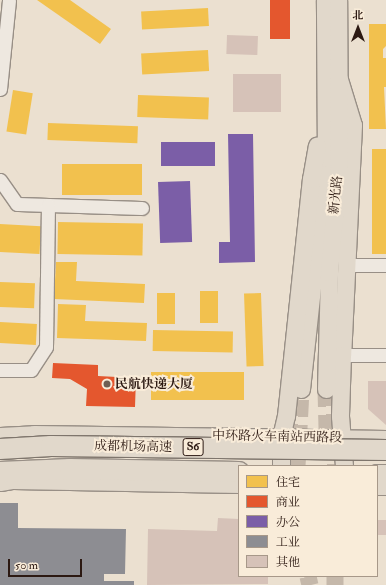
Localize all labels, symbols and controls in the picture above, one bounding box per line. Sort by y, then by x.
north arrow [338,8,378,48]
text: 北 [353,9,364,22]
street label: 新光路 [326,175,346,215]
place label: 民航快递大厦 [115,376,193,392]
marker: 民航快递大厦 [102,379,112,389]
street label: 中环路火车南站西路段 [212,428,342,446]
road number: S6 [182,437,204,457]
street label: 成都机场高速 [94,439,172,455]
legend [238,465,378,577]
text: 住宅 [276,475,300,490]
text: 商业 [276,495,300,510]
text: 办公 [276,515,300,530]
text: 工业 [276,535,300,550]
scale bar [10,551,84,577]
text: 其他 [276,555,300,570]
text: 50 m [15,558,38,573]

